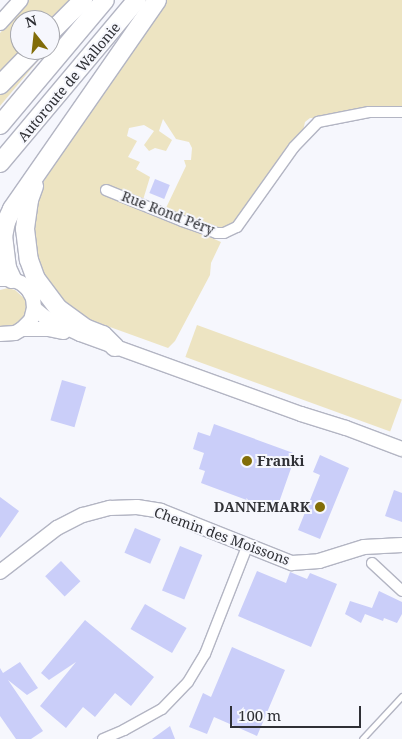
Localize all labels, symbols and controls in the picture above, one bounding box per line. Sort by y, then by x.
north arrow [10,10,60,60]
text: N [23,10,39,32]
street label: Autoroute de Wallonie [14,19,124,145]
street label: Rue Rond Péry [119,188,217,238]
place label: Franki [257,453,304,469]
marker: Franki [241,455,253,467]
place label: DANNEMARK [214,499,310,515]
marker: DANNEMARK [314,501,326,513]
street label: Chemin des Moissons [152,504,292,568]
scale bar [232,696,363,728]
text: 100 m [238,705,281,725]

